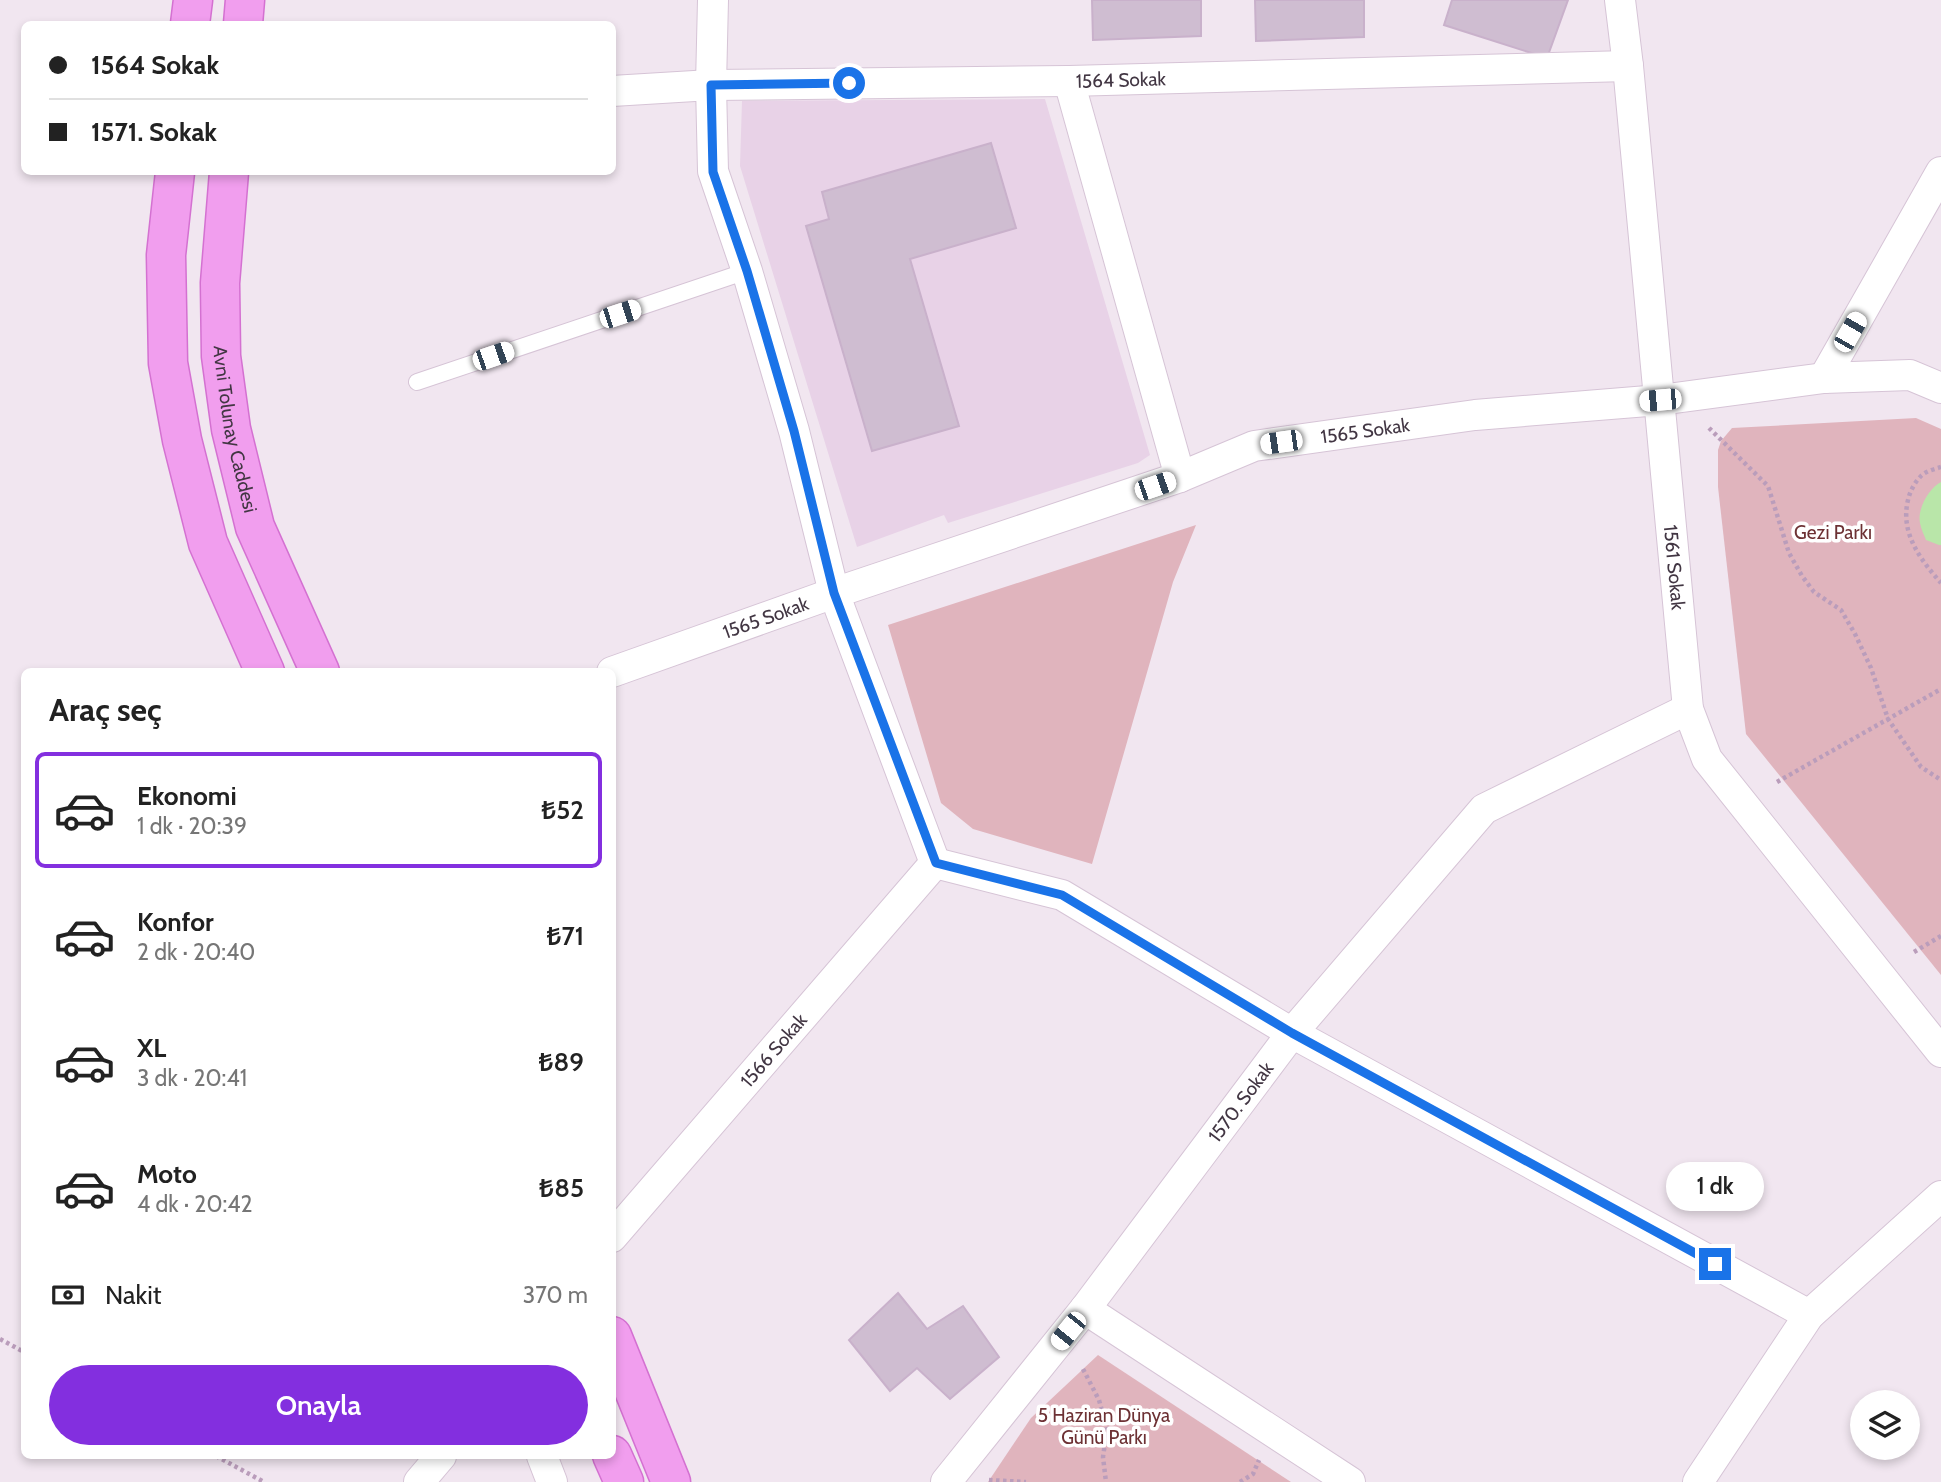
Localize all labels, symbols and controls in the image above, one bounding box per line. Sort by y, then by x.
text: 1564 Sokak [91,49,219,81]
route start [833,67,865,99]
street label: 1564 Sokak [1075,67,1167,93]
text: 1571. Sokak [91,116,217,148]
car [597,298,644,330]
car [1831,309,1870,355]
car [470,339,517,373]
street label: Avni Tolunay Caddesi [209,346,262,515]
car [1639,388,1682,412]
street label: 1565 Sokak [1319,413,1412,449]
car [1259,429,1304,455]
car [1132,469,1179,503]
park label: Gezi Parkı [1794,521,1872,544]
street label: 1561 Sokak [1659,524,1690,611]
street label: 1565 Sokak [720,592,812,644]
text: Araç seç [49,690,162,729]
icon: car [53,779,116,842]
text: Ekonomi [137,780,237,812]
text: ₺52 [541,794,584,826]
text: 1 dk · 20:39 [137,812,247,840]
icon: car [53,905,116,968]
text: Konfor [137,906,214,938]
text: ₺71 [546,920,584,952]
text: 2 dk · 20:40 [137,938,255,966]
street label: 1566 Sokak [736,1008,812,1092]
icon: car [53,1031,116,1094]
text: XL [137,1032,166,1064]
text: ₺89 [538,1046,584,1078]
street label: 1570. Sokak [1203,1057,1279,1147]
text: 3 dk · 20:41 [137,1064,247,1092]
icon: car [53,1157,116,1220]
text: Moto [137,1158,197,1190]
callout: 1 dk [1666,1162,1764,1212]
text: ₺85 [539,1172,584,1204]
text: 1 dk [1696,1172,1734,1200]
text: 4 dk · 20:42 [137,1190,253,1218]
route end [1699,1248,1731,1280]
icon: cash [49,1276,87,1314]
text: Nakit [105,1279,161,1311]
text: 370 m [523,1281,588,1309]
car [1047,1308,1090,1354]
button: Onayla [49,1365,588,1445]
map controls [1850,1390,1920,1460]
button: layers [1850,1390,1920,1460]
park label: 5 Haziran Dünya Günü Parkı [1038,1404,1170,1449]

